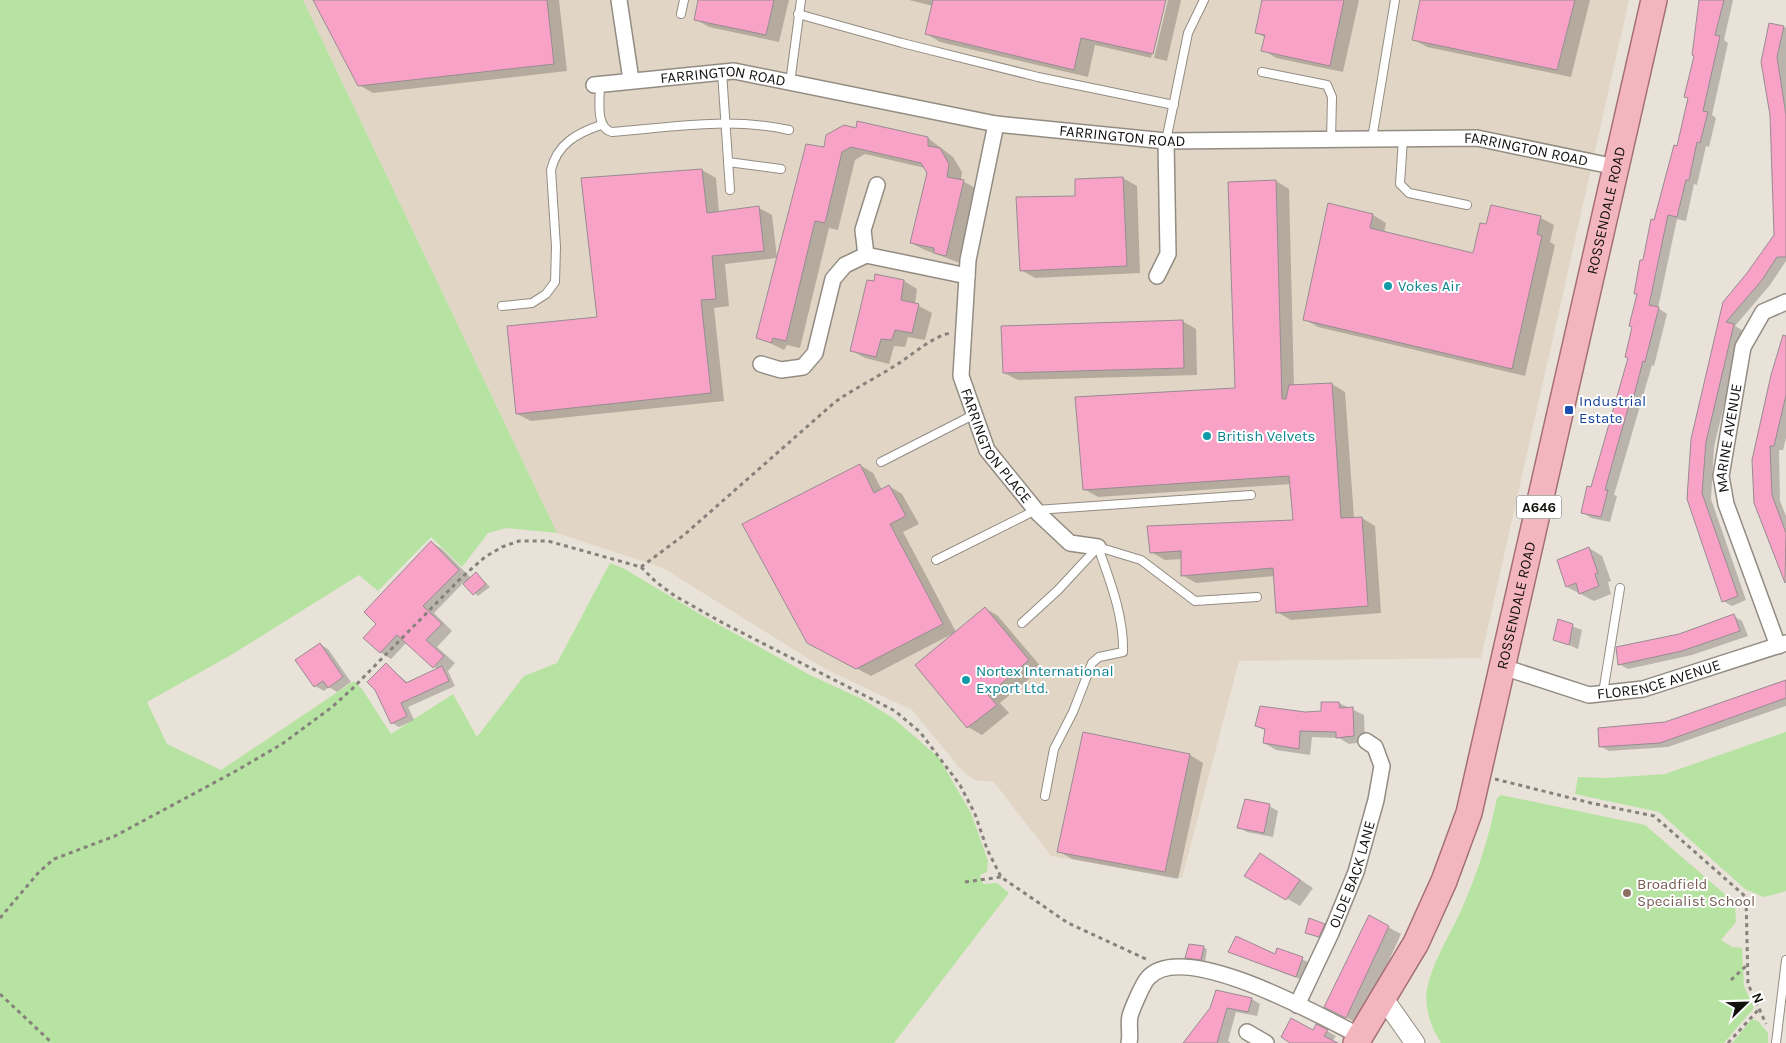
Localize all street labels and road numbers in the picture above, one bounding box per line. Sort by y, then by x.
street label: FARRINGTON ROAD [659,62,787,90]
street label: FARRINGTON ROAD [1058,121,1186,150]
street label: FARRINGTON ROAD [1464,129,1590,170]
street label: ROSSENDALE ROAD [1583,145,1629,276]
street label: MARINE AVENUE [1711,382,1746,494]
street label: FARRINGTON PLACE [957,386,1036,507]
road number: A646 [1516,496,1562,518]
street label: ROSSENDALE ROAD [1493,540,1540,671]
street label: FLORENCE AVENUE [1596,656,1723,703]
street label: OLDE BACK LANE [1325,819,1379,931]

